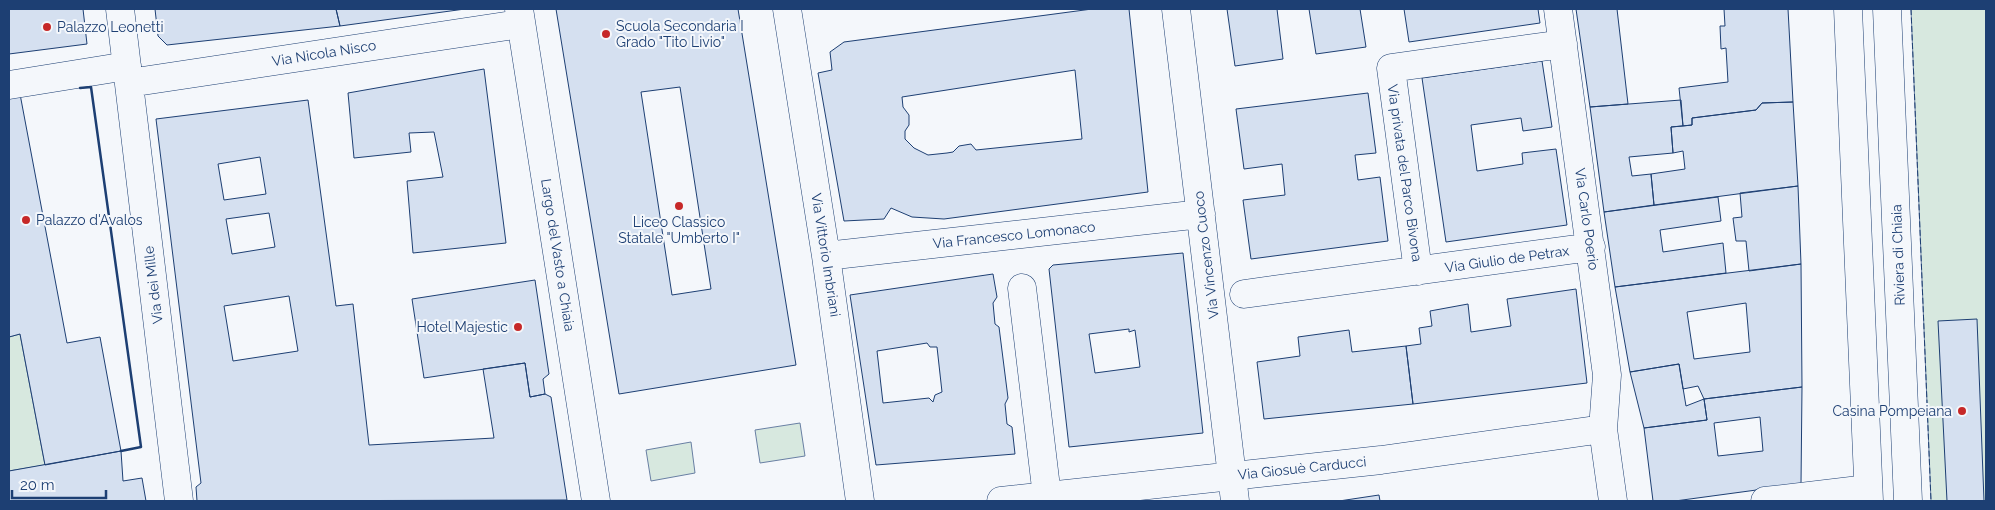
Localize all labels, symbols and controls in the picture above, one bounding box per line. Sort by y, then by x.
place label: Scuola Secondaria I Grado "Tito Livio" [616,18,744,50]
place label: Palazzo Leonetti [57,19,164,35]
marker: Palazzo Leonetti [41,21,53,33]
marker: Scuola Secondaria I Grado "Tito Livio" [600,28,612,40]
street label: Via Nicola Nisco [271,37,377,69]
street label: Via privata del Parco Bivona [1385,83,1425,263]
street label: Via Carlo Poerio [1572,167,1602,271]
street label: Largo del Vasto a Chiaia [538,177,578,333]
street label: Via Vincenzo Cuoco [1190,190,1222,320]
street label: Via Vittorio Imbriani [808,192,844,318]
marker: Liceo Classico Statale "Umberto I" [673,200,685,212]
street label: Riviera di Chiaia [1888,204,1908,306]
place label: Palazzo d'Avalos [36,212,143,228]
marker: Palazzo d'Avalos [20,214,32,226]
place label: Liceo Classico Statale "Umberto I" [618,214,740,246]
street label: Via Francesco Lomonaco [932,218,1096,252]
street label: Via Giulio de Petrax [1444,242,1570,276]
street label: Via dei Mille [140,245,166,325]
place label: Hotel Majestic [416,319,508,335]
marker: Hotel Majestic [512,321,524,333]
place label: Casina Pompeiana [1832,403,1952,419]
marker: Casina Pompeiana [1956,405,1968,417]
street label: Via Giosuè Carducci [1237,453,1367,483]
scale bar [12,468,106,500]
text: 20 m [20,476,55,494]

